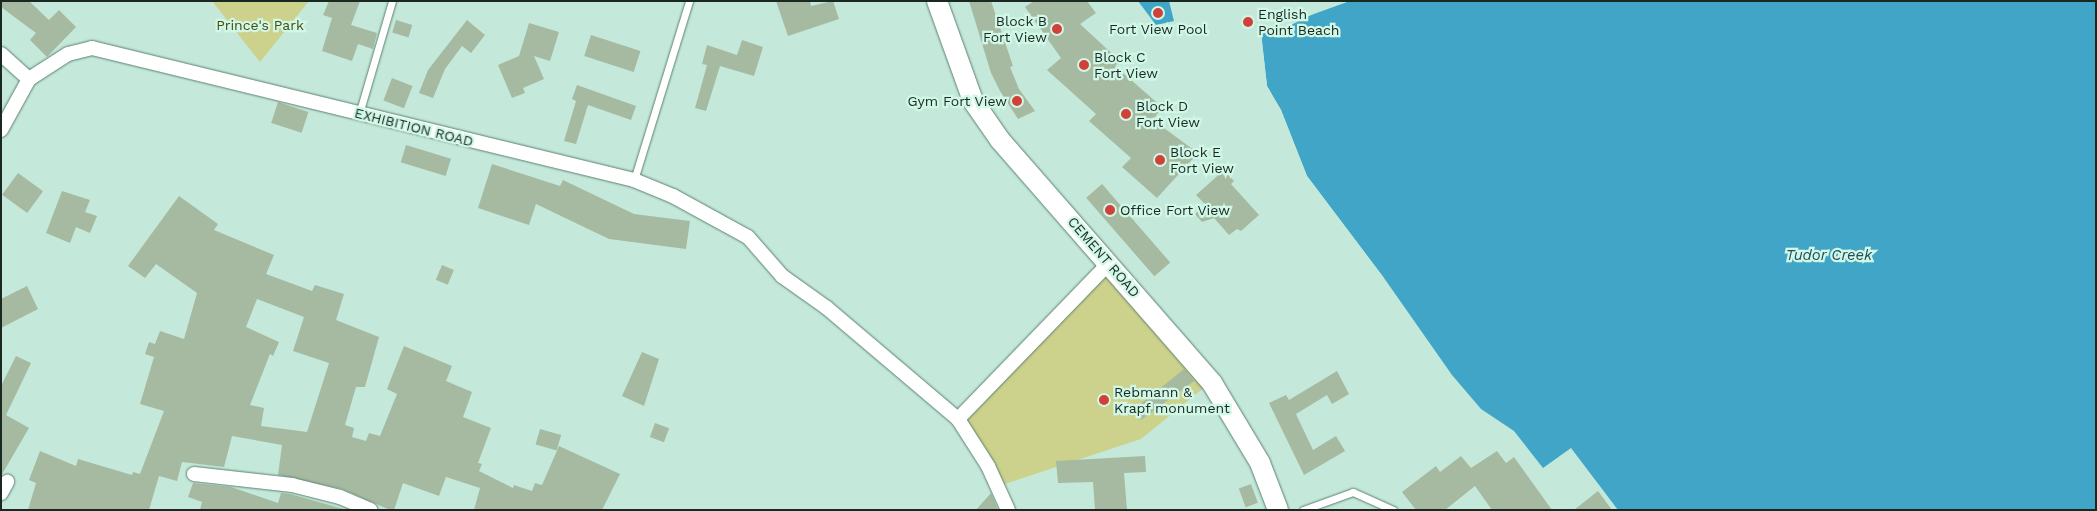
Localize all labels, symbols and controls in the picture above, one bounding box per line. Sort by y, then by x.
place label: English Point Beach [1258,6,1339,38]
marker: Fort View Pool [1152,7,1164,19]
place label: Block B Fort View [982,13,1047,46]
marker: English Point Beach [1242,16,1254,28]
park label: Prince's Park [216,17,304,33]
place label: Fort View Pool [1109,21,1207,37]
marker: Block B Fort View [1051,23,1063,35]
place label: Block C Fort View [1094,49,1159,82]
marker: Block C Fort View [1078,59,1090,71]
place label: Gym Fort View [907,93,1007,109]
marker: Gym Fort View [1011,95,1023,107]
place label: Block D Fort View [1136,98,1201,130]
street label: EXHIBITION ROAD [353,104,475,150]
marker: Block D Fort View [1120,108,1132,120]
place label: Block E Fort View [1170,144,1235,176]
marker: Block E Fort View [1154,154,1166,166]
place label: Office Fort View [1120,202,1230,218]
marker: Office Fort View [1104,204,1116,216]
street label: CEMENT ROAD [1064,213,1144,301]
water label: Tudor Creek [1786,247,1872,265]
place label: Rebmann & Krapf monument [1114,384,1230,417]
marker: Rebmann & Krapf monument [1098,394,1110,406]

